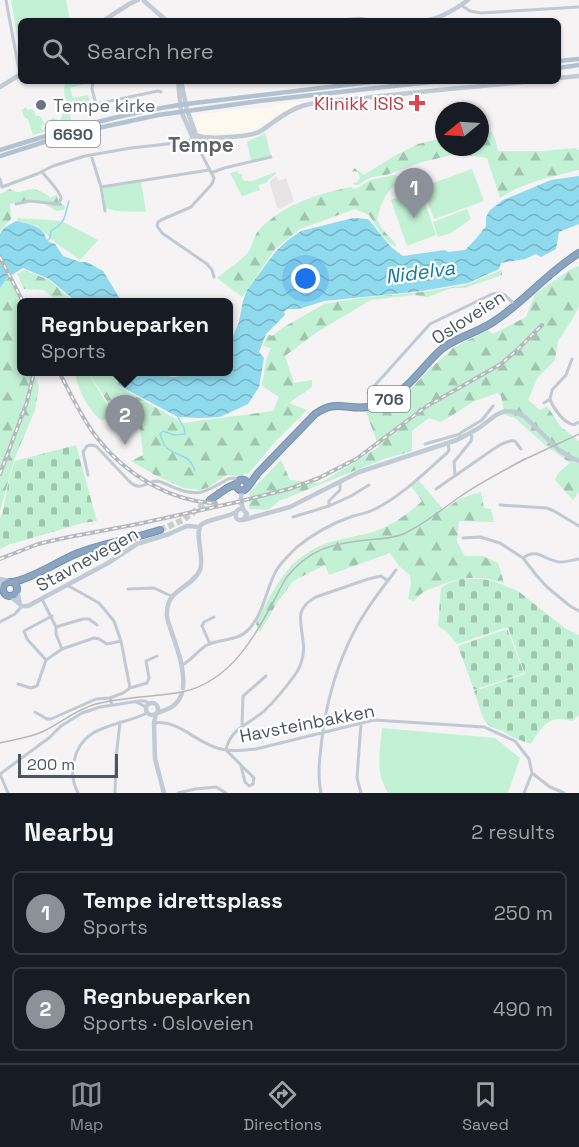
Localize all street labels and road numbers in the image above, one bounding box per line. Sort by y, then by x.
road number: 6690 [46,121,100,147]
street label: Osloveien [427,285,509,349]
road number: 706 [368,386,410,412]
street label: Stavnevegen [32,521,142,597]
street label: Havsteinbakken [238,699,376,747]

